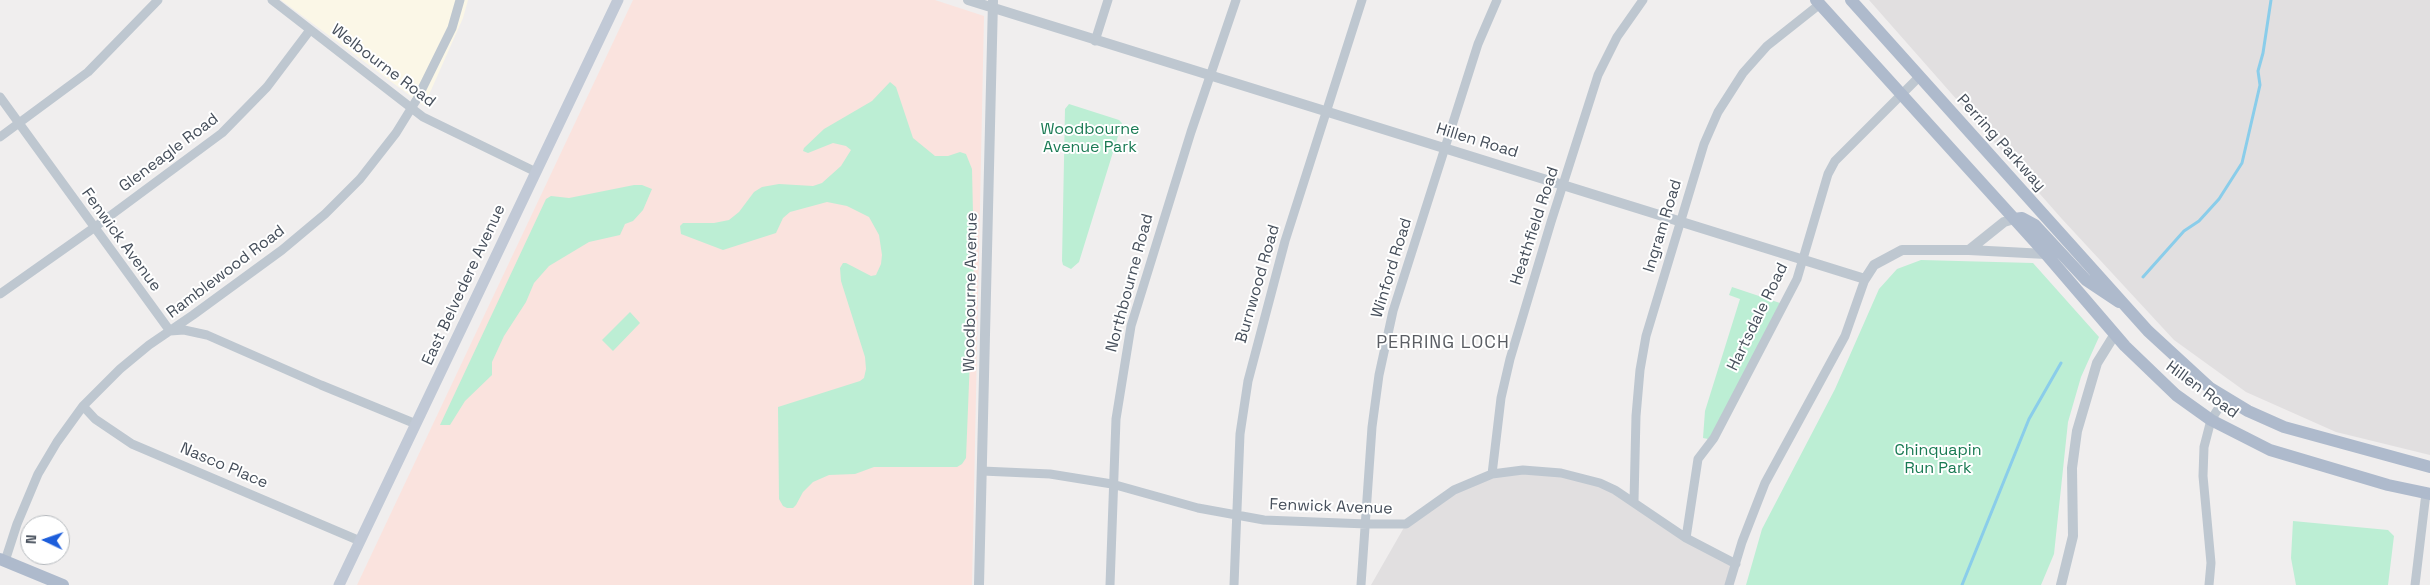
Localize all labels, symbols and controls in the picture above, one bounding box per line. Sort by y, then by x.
street label: Welbourne Road [327,20,439,112]
street label: Perring Parkway [1952,91,2050,195]
street label: Gleneagle Road [116,109,222,197]
street label: Hillen Road [1434,119,1520,163]
park label: Woodbourne Avenue Park [1040,120,1140,158]
street label: Heathfield Road [1507,164,1563,288]
street label: Ingram Road [1640,177,1686,275]
street label: Fenwick Avenue [77,184,165,296]
street label: East Belvedere Avenue [418,202,510,368]
street label: Woodbourne Avenue [960,212,982,372]
street label: Northbourne Road [1102,212,1158,354]
street label: Winford Road [1368,216,1416,320]
street label: Ramblewood Road [163,221,289,323]
street label: Burnwood Road [1232,223,1284,345]
street label: Hartsdale Road [1724,260,1792,374]
district label: PERRING LOCH [1375,332,1511,354]
street label: Hillen Road [2162,357,2242,423]
street label: Nasco Place [177,439,271,493]
park label: Chinquapin Run Park [1894,441,1982,479]
street label: Fenwick Avenue [1269,495,1393,519]
north arrow [20,515,70,565]
text: N [22,534,40,544]

